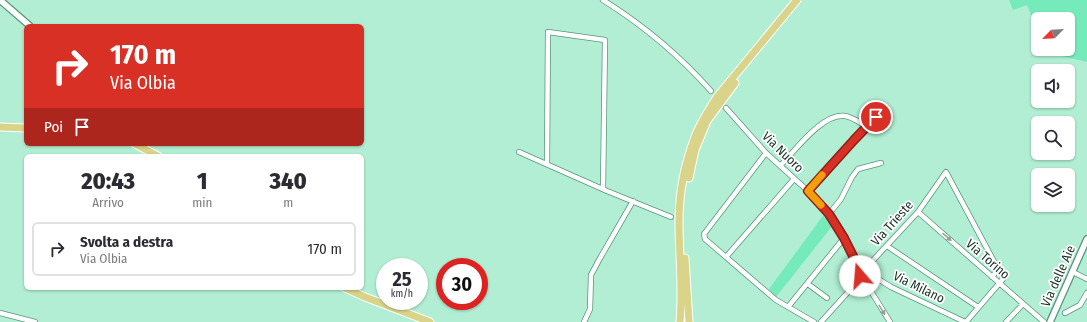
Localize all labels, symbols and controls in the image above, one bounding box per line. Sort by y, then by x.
north arrow [1031,12,1075,56]
map controls [1031,12,1075,212]
text: 170 m [110,38,176,71]
icon: right [44,40,96,92]
button: sound [1031,64,1075,108]
text: Via Olbia [110,72,176,94]
pin [859,100,893,134]
icon: arrive [865,106,887,128]
icon: arrive [71,116,93,138]
button: search [1031,116,1075,160]
text: Poi [44,118,63,136]
street label: Via Nuoro [759,129,807,176]
text: 20:43 [81,167,135,195]
text: 1 [197,167,207,195]
text: 340 [269,167,307,195]
button: layers [1031,168,1075,212]
text: Arrivo [92,195,124,210]
text: min [192,195,212,210]
text: m [283,195,293,210]
street label: Via Trieste [868,197,916,249]
text: Svolta a destra [80,233,173,251]
one-way arrow [942,233,952,242]
street label: Via Torino [963,236,1013,282]
icon: right [46,238,68,260]
text: 170 m [307,240,342,258]
street label: Via delle Aie [1038,243,1078,309]
text: Via Olbia [80,251,127,266]
position arrow [839,255,881,297]
speed limit sign: 30 [436,258,488,310]
text: 25 [392,267,412,291]
street label: Via Milano [891,268,947,306]
text: km/h [391,288,413,300]
one-way arrow [879,304,886,316]

